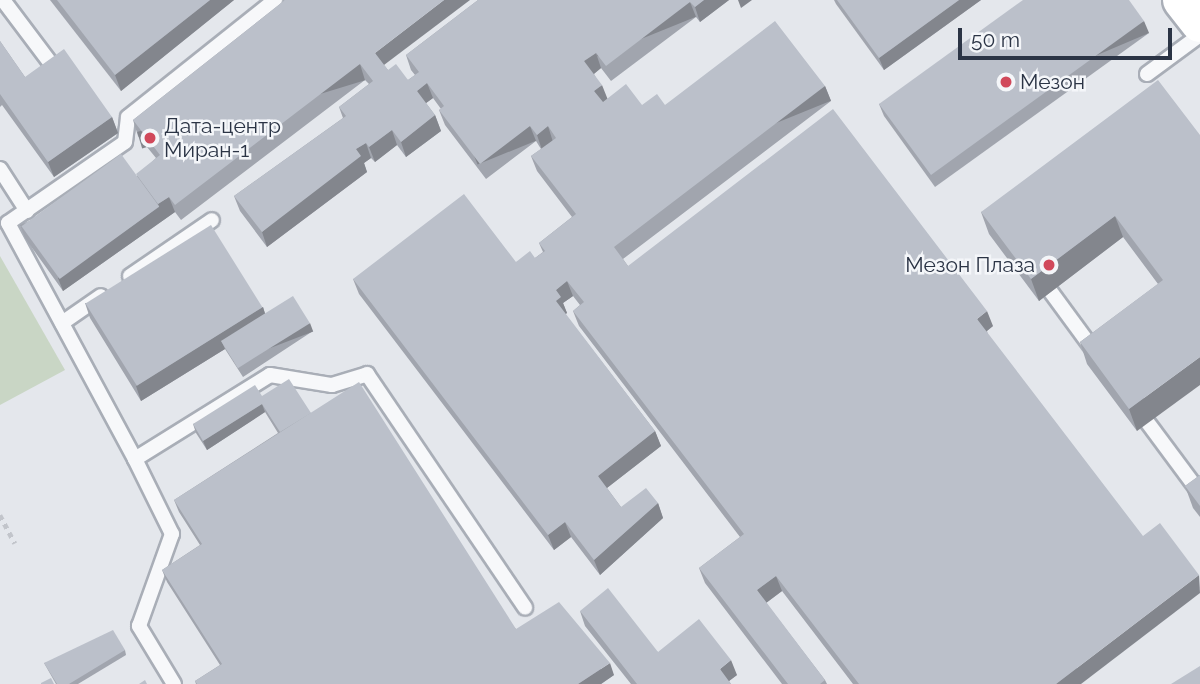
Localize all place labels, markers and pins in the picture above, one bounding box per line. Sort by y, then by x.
place label: Мезон [1020,69,1085,95]
marker: Мезон [998,74,1014,90]
place label: Дата-центр Миран-1 [164,113,281,163]
marker: Дата-центр Миран-1 [142,130,158,146]
place label: Мезон Плаза [905,252,1035,278]
marker: Мезон Плаза [1041,257,1057,273]

